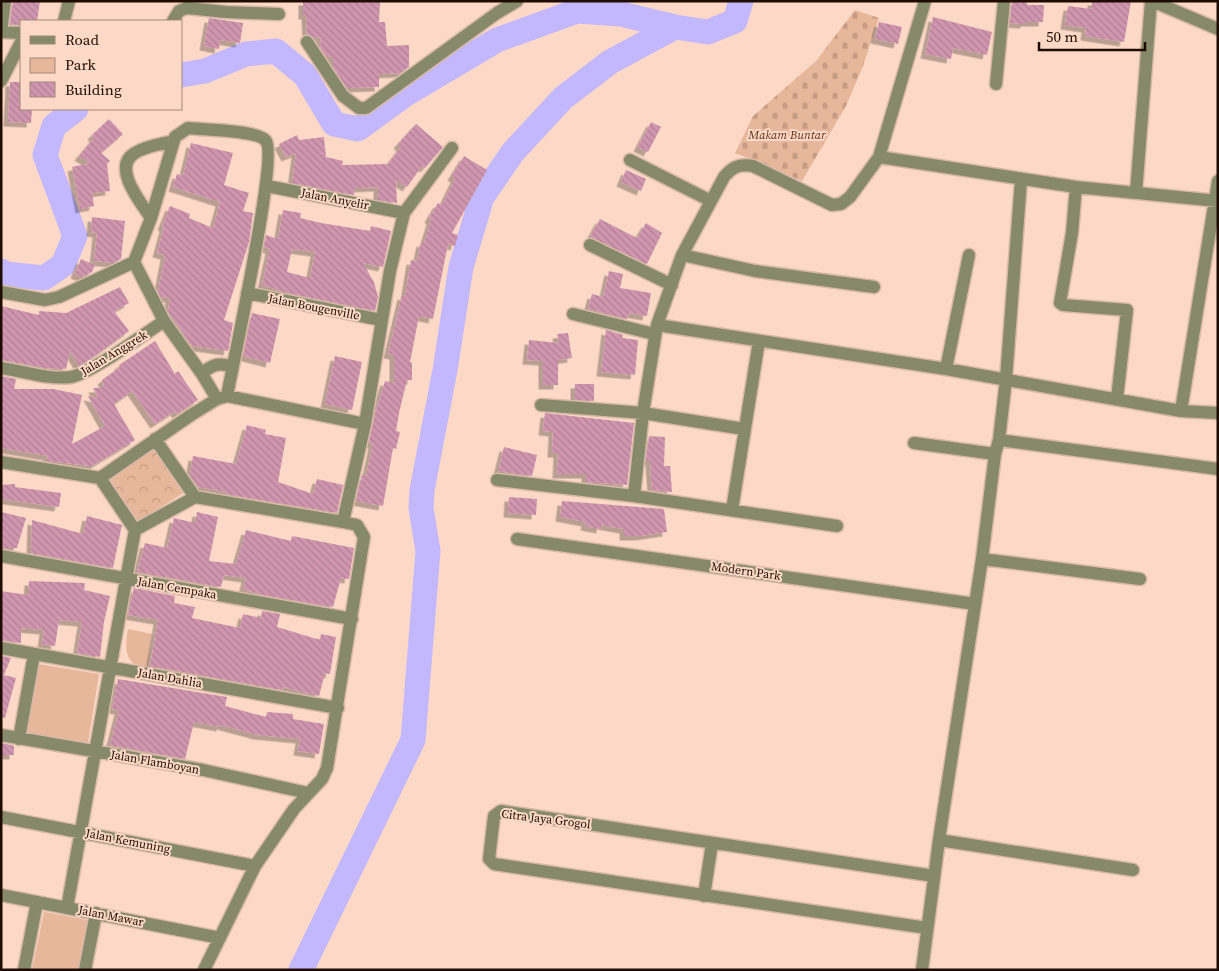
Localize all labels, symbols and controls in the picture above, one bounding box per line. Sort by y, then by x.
legend [20,20,182,110]
scale bar [1039,20,1145,52]
text: 50 m [1046,26,1078,47]
text: Road [65,29,99,50]
text: Park [65,54,97,75]
text: Building [65,79,122,100]
park label: Makam Buntar [747,127,827,143]
street label: Jalan Anyelir [299,184,370,213]
street label: Jalan Bougenville [266,290,361,324]
street label: Jalan Anggrek [77,327,151,380]
street label: Modern Park [710,558,782,584]
street label: Jalan Cempaka [135,573,219,603]
street label: Jalan Dahlia [136,664,204,692]
street label: Jalan Flamboyan [108,746,201,778]
street label: Citra Jaya Grogol [500,806,592,832]
street label: Jalan Kemuning [83,825,172,857]
street label: Jalan Mawar [76,902,145,930]

